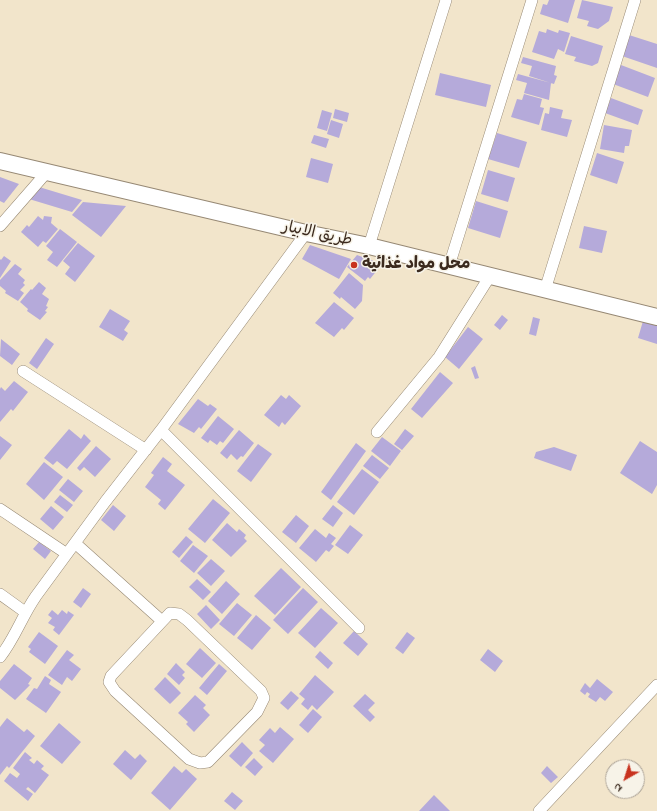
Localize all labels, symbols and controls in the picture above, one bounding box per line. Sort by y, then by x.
street label: طريق الابيار [280,218,354,252]
place label: محل مواد غذائية [362,255,470,275]
marker: محل مواد غذائية [349,260,359,270]
north arrow [605,759,645,799]
text: N [610,779,626,796]

